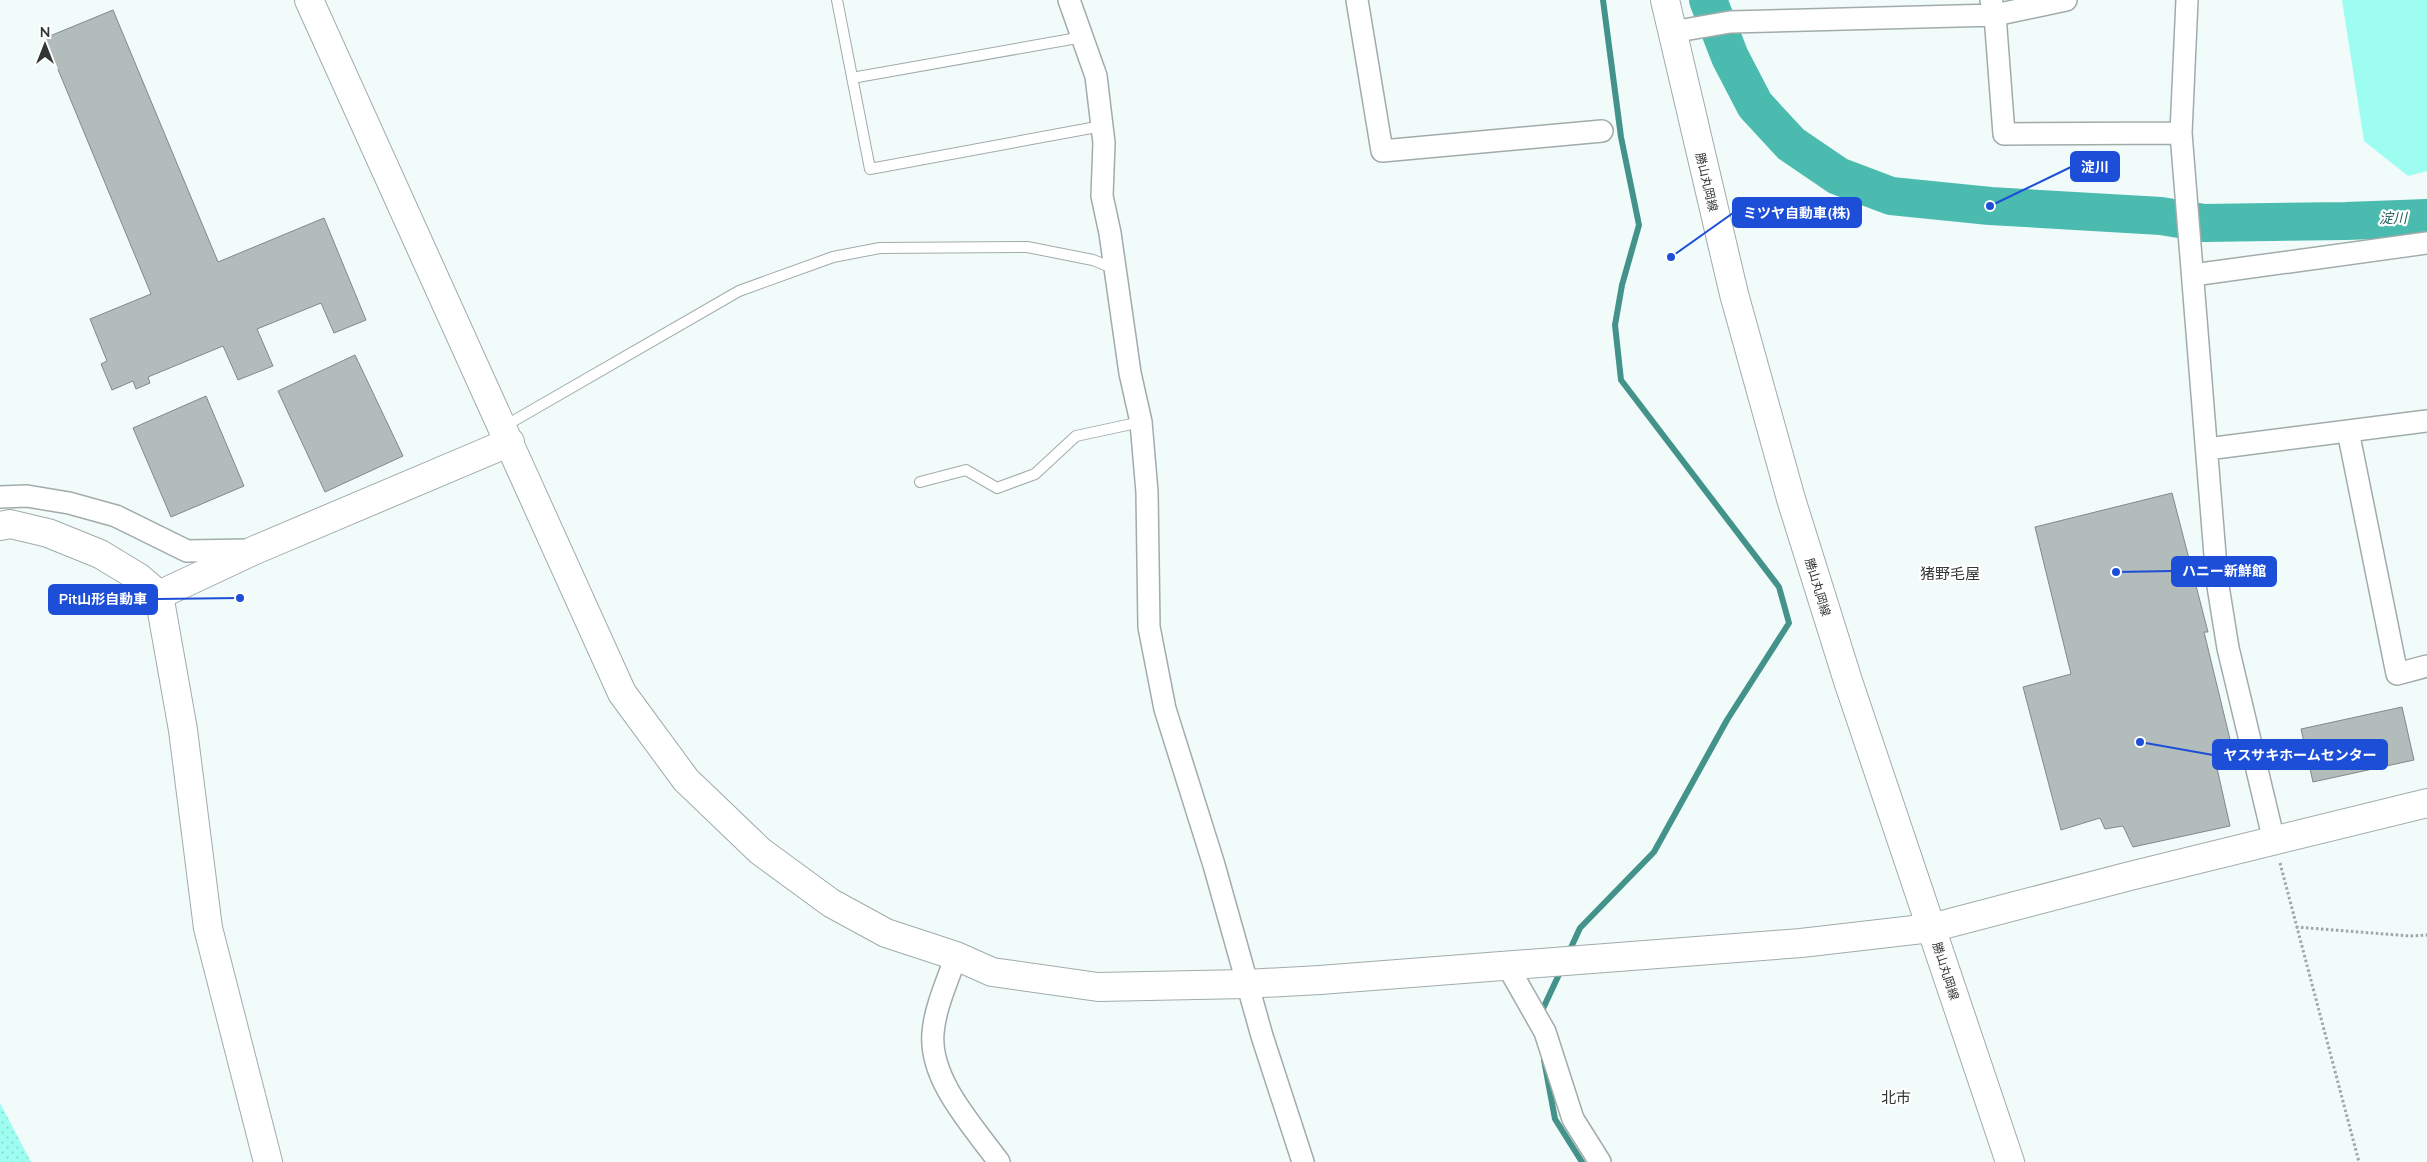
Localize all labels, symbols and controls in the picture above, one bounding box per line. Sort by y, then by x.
north arrow [20,20,70,70]
text: N [40,23,50,41]
street label: 勝山丸岡線 [1693,151,1721,213]
callout: 淀川 [2071,152,2119,181]
text: 淀川 [2081,158,2109,176]
callout: ミツヤ自動車(株) [1733,198,1861,227]
text: ミツヤ自動車(株) [1743,204,1851,222]
water label: 淀川 [2379,209,2409,227]
street label: 勝山丸岡線 [1802,556,1834,618]
callout: ハニー新鮮館 [2172,557,2276,586]
text: ハニー新鮮館 [2182,562,2266,580]
district label: 猪野毛屋 [1920,564,1980,583]
callout: Pit山形自動車 [49,585,157,614]
text: Pit山形自動車 [59,590,147,608]
callout: ヤスサキホームセンター [2213,740,2387,769]
text: ヤスサキホームセンター [2223,746,2377,764]
street label: 勝山丸岡線 [1930,940,1962,1002]
district label: 北市 [1881,1088,1911,1107]

